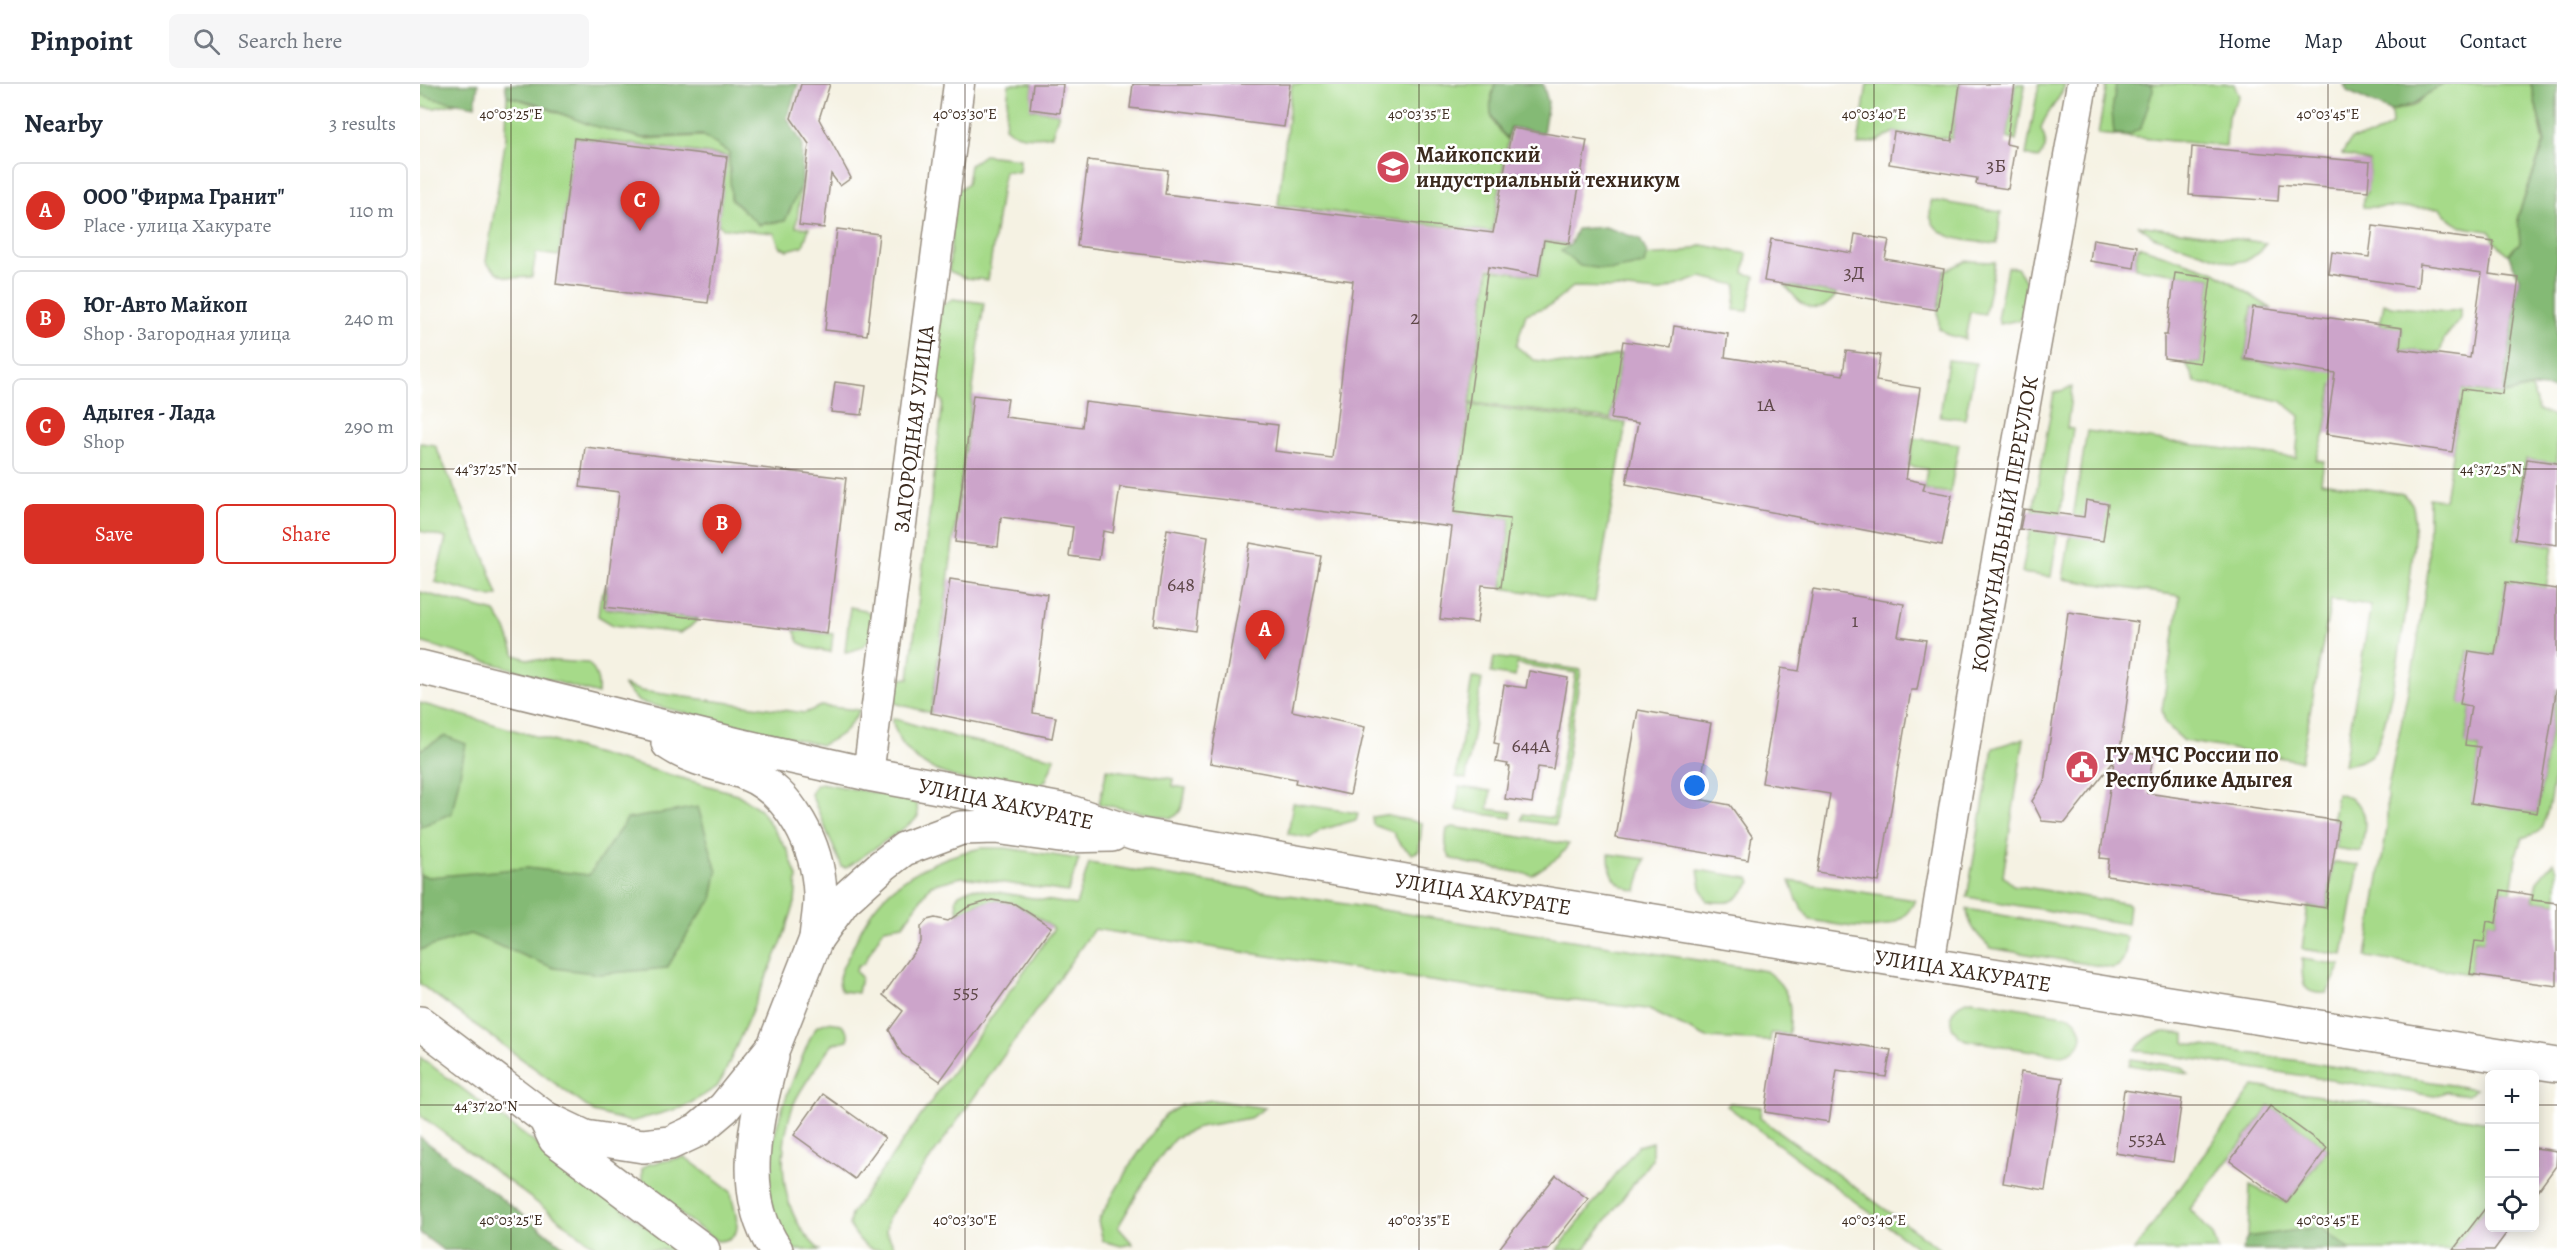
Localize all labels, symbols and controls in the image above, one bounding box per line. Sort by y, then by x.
search box [169,14,589,68]
text: Pinpoint [30,22,133,60]
icon: search [190,25,223,58]
text: Search here [238,26,342,56]
text: Home [2218,27,2271,55]
text: Map [2304,27,2342,55]
text: About [2375,27,2427,55]
text: Contact [2460,27,2527,55]
text: 40°03'25"E [479,104,543,124]
text: 40°03'30"E [933,104,997,124]
text: 40°03'35"E [1388,104,1450,124]
text: 40°03'40"E [1842,104,1906,124]
text: 40°03'45"E [2297,104,2359,124]
text: Nearby [24,106,103,141]
text: 3 results [329,110,396,137]
place label: Майкопский индустриальный техникум [1416,140,1680,195]
school or university icon: Майкопский индустриальный техникум [1375,149,1411,185]
house number: 3Б [1986,152,2006,179]
text: ООО "Фирма Гранит" [83,182,284,212]
pin: C [620,182,660,231]
text: A [39,197,52,224]
text: 110 m [349,197,394,224]
text: Place · улица Хакурате [83,212,272,239]
house number: 3Д [1843,259,1865,286]
text: Юг-Авто Майкоп [83,290,248,320]
house number: 2 [1410,304,1420,331]
text: B [39,305,52,332]
text: 240 m [344,305,394,332]
text: Shop · Загородная улица [83,320,291,347]
street label: ЗАГОРОДНАЯ УЛИЦА [886,322,942,535]
street label: КОММУНАЛЬНЫЙ ПЕРЕУЛОК [1964,374,2046,675]
house number: 1А [1757,391,1776,418]
text: Адыгея - Лада [83,398,216,428]
text: C [39,413,52,440]
text: 290 m [344,413,394,440]
text: Shop [83,428,125,455]
text: 44°37'25"N [455,459,517,479]
text: 44°37'25"N [2460,459,2522,479]
button: Save [24,504,204,564]
button: Share [216,504,396,564]
pin: B [702,504,742,554]
house number: 648 [1167,571,1195,598]
house number: 1 [1852,607,1859,634]
pin: A [1246,610,1284,660]
house number: 644А [1511,732,1551,759]
place label: ГУ МЧС России по Республике Адыгея [2105,740,2293,795]
public building icon: ГУ МЧС России по Республике Адыгея [2064,749,2100,785]
street label: УЛИЦА ХАКУРАТЕ [916,771,1096,837]
your location [1680,771,1709,800]
street label: УЛИЦА ХАКУРАТЕ [1393,865,1573,923]
street label: УЛИЦА ХАКУРАТЕ [1873,942,2053,1000]
house number: 555 [953,978,979,1005]
map controls [2485,1070,2539,1232]
button: + [2485,1070,2539,1124]
text: 44°37'20"N [454,1096,518,1116]
button: − [2485,1124,2539,1178]
house number: 553А [2128,1125,2166,1152]
button: locate [2485,1178,2539,1232]
text: 40°03'25"E [479,1210,543,1230]
text: 40°03'30"E [933,1210,997,1230]
text: 40°03'35"E [1388,1210,1450,1230]
text: 40°03'40"E [1842,1210,1906,1230]
text: 40°03'45"E [2297,1210,2359,1230]

